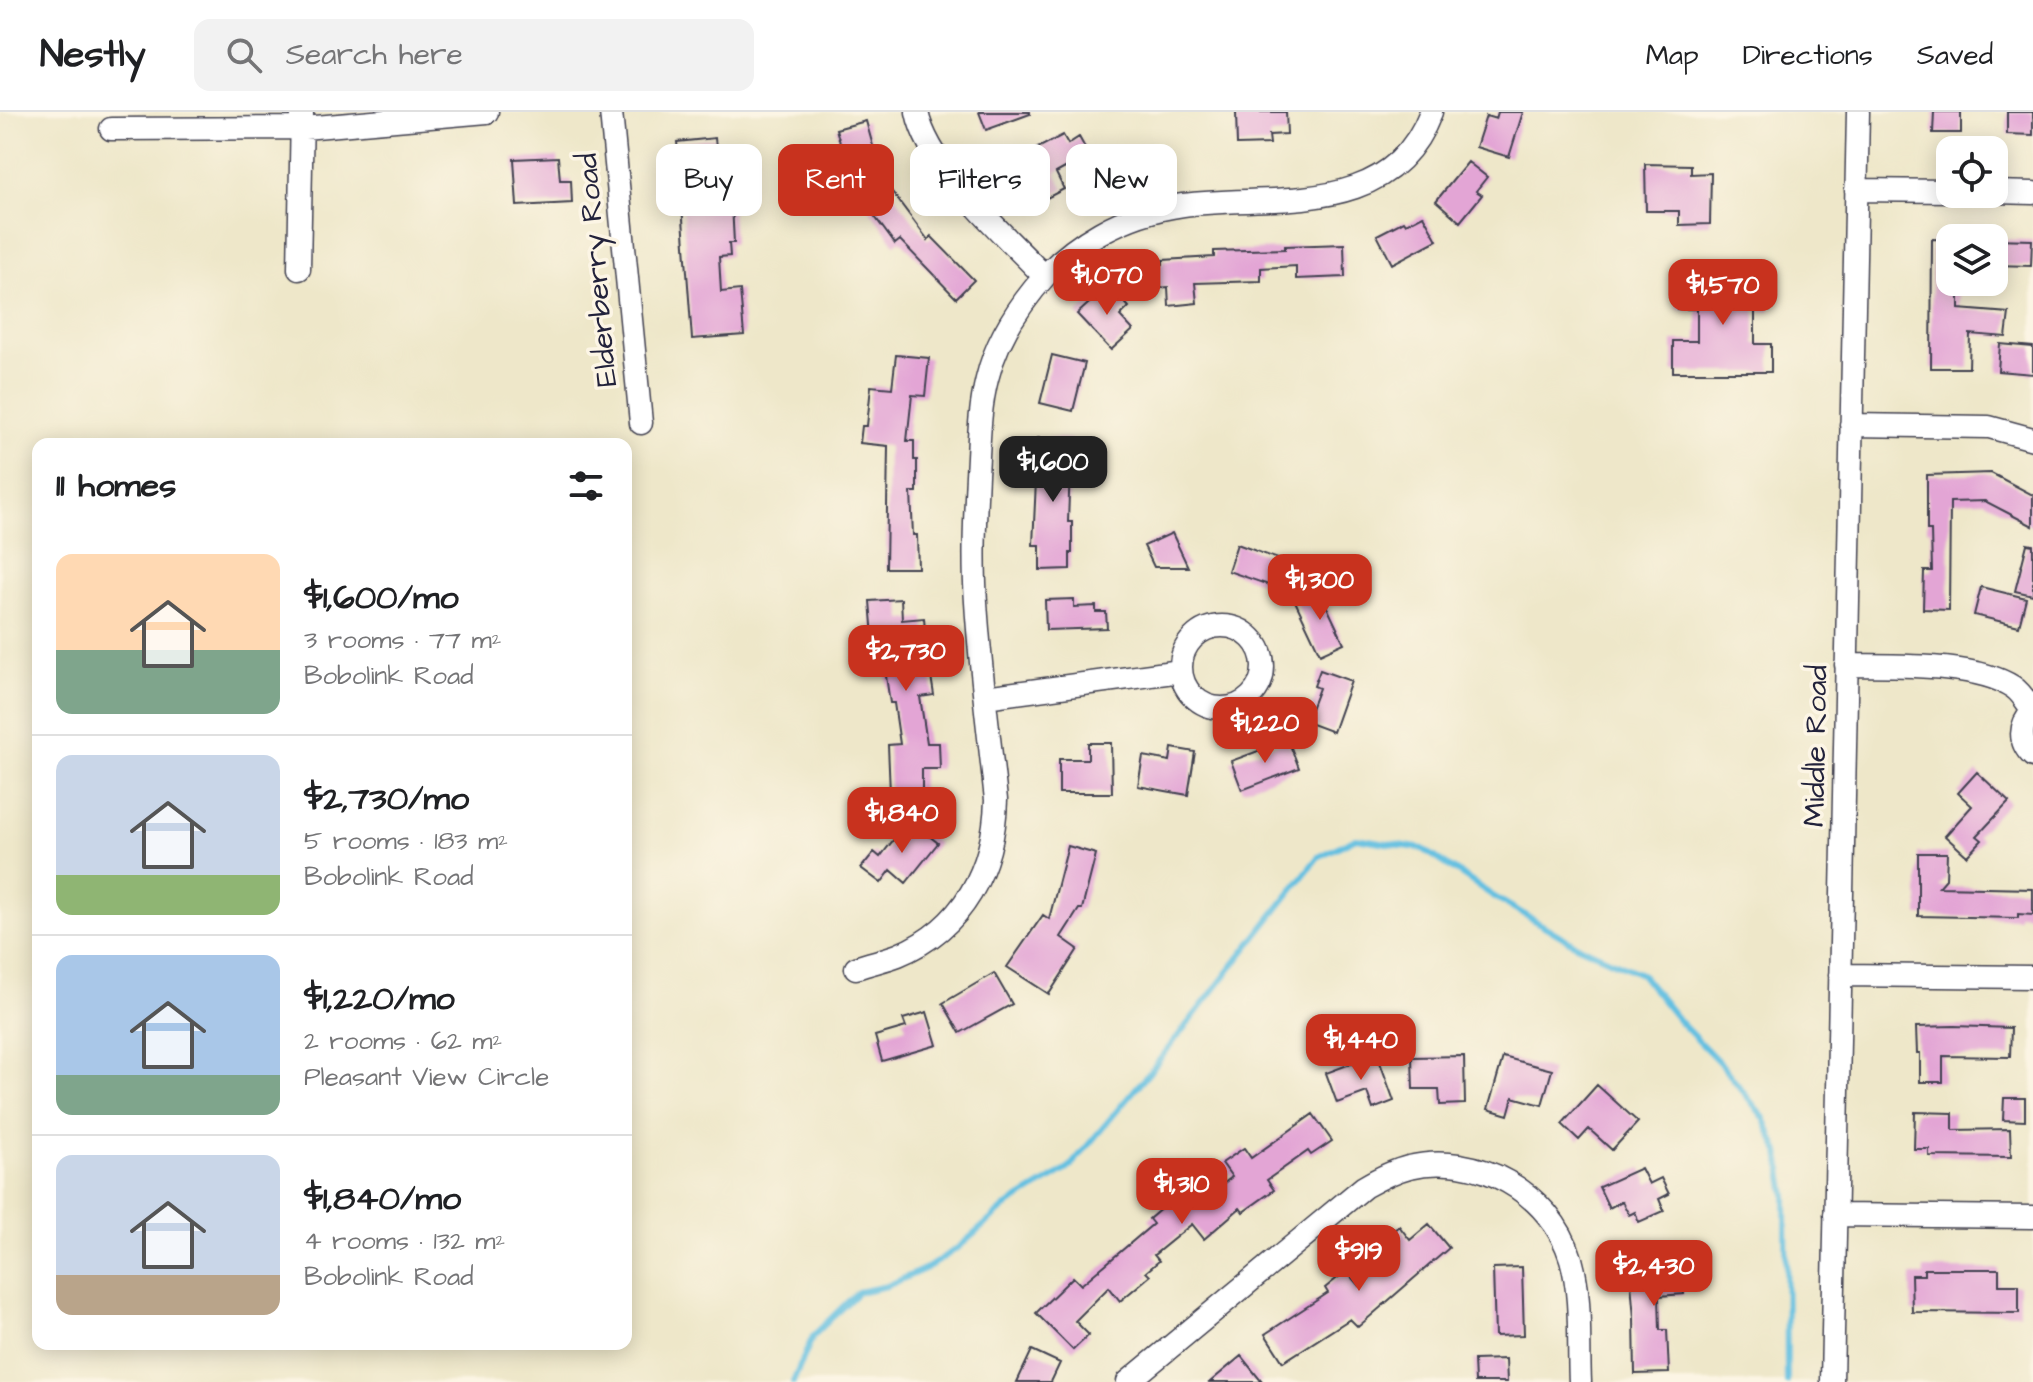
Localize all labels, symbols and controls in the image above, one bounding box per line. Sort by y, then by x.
search box [194,19,754,91]
text: Nestly [40,29,146,81]
icon: search [222,33,266,77]
text: Search here [286,34,463,76]
text: Map [1646,36,1699,75]
text: Directions [1743,36,1873,75]
text: Saved [1917,36,1993,75]
map controls [1936,136,2008,296]
button: locate [1936,136,2008,208]
chip: Buy [656,144,762,216]
chip: Rent [778,144,894,216]
chip: Filters [910,144,1050,216]
chip: New [1066,144,1177,216]
street label: Elderberry Road [566,151,629,388]
button: layers [1936,224,2008,296]
pin: $1,070 [1042,249,1172,317]
text: $1,070 [1071,257,1143,293]
pin: $1,570 [1658,259,1788,327]
text: $1,570 [1686,267,1760,303]
pin: $1,600 [988,436,1118,504]
text: $1,600 [1017,444,1089,480]
text: 11 homes [56,462,176,510]
icon: filters [564,464,608,508]
pin: $1,300 [1255,554,1385,622]
text: $1,300 [1286,562,1354,598]
text: $1,600/mo [304,574,459,622]
icon: home [120,586,216,682]
text: 3 rooms · 77 m² [304,622,501,658]
pin: $2,730 [841,625,971,693]
text: $2,730 [866,633,946,669]
text: Bobolink Road [304,658,473,694]
street label: Middle Road [1794,665,1838,827]
pin: $1,220 [1200,697,1330,765]
text: $1,220 [1231,705,1299,741]
text: $2,730/mo [304,775,469,823]
icon: home [120,787,216,883]
pin: $1,840 [837,787,967,855]
text: $1,840 [865,795,939,831]
text: 5 rooms · 183 m² [304,823,508,859]
text: Bobolink Road [304,859,473,895]
text: $1,220/mo [304,975,455,1023]
icon: home [120,987,216,1083]
pin: $1,440 [1296,1014,1426,1082]
text: $1,440 [1324,1022,1398,1058]
text: 2 rooms · 62 m² [304,1023,502,1059]
text: Pleasant View Circle [304,1059,549,1095]
pin: $1,310 [1117,1158,1247,1226]
text: $1,310 [1154,1166,1210,1202]
text: $1,840/mo [304,1175,461,1223]
icon: home [120,1187,216,1283]
text: 4 rooms · 132 m² [304,1223,505,1259]
pin: $919 [1312,1225,1406,1293]
text: $919 [1335,1233,1383,1269]
pin: $2,430 [1589,1240,1719,1308]
text: $2,430 [1613,1248,1695,1284]
text: Bobolink Road [304,1259,473,1295]

